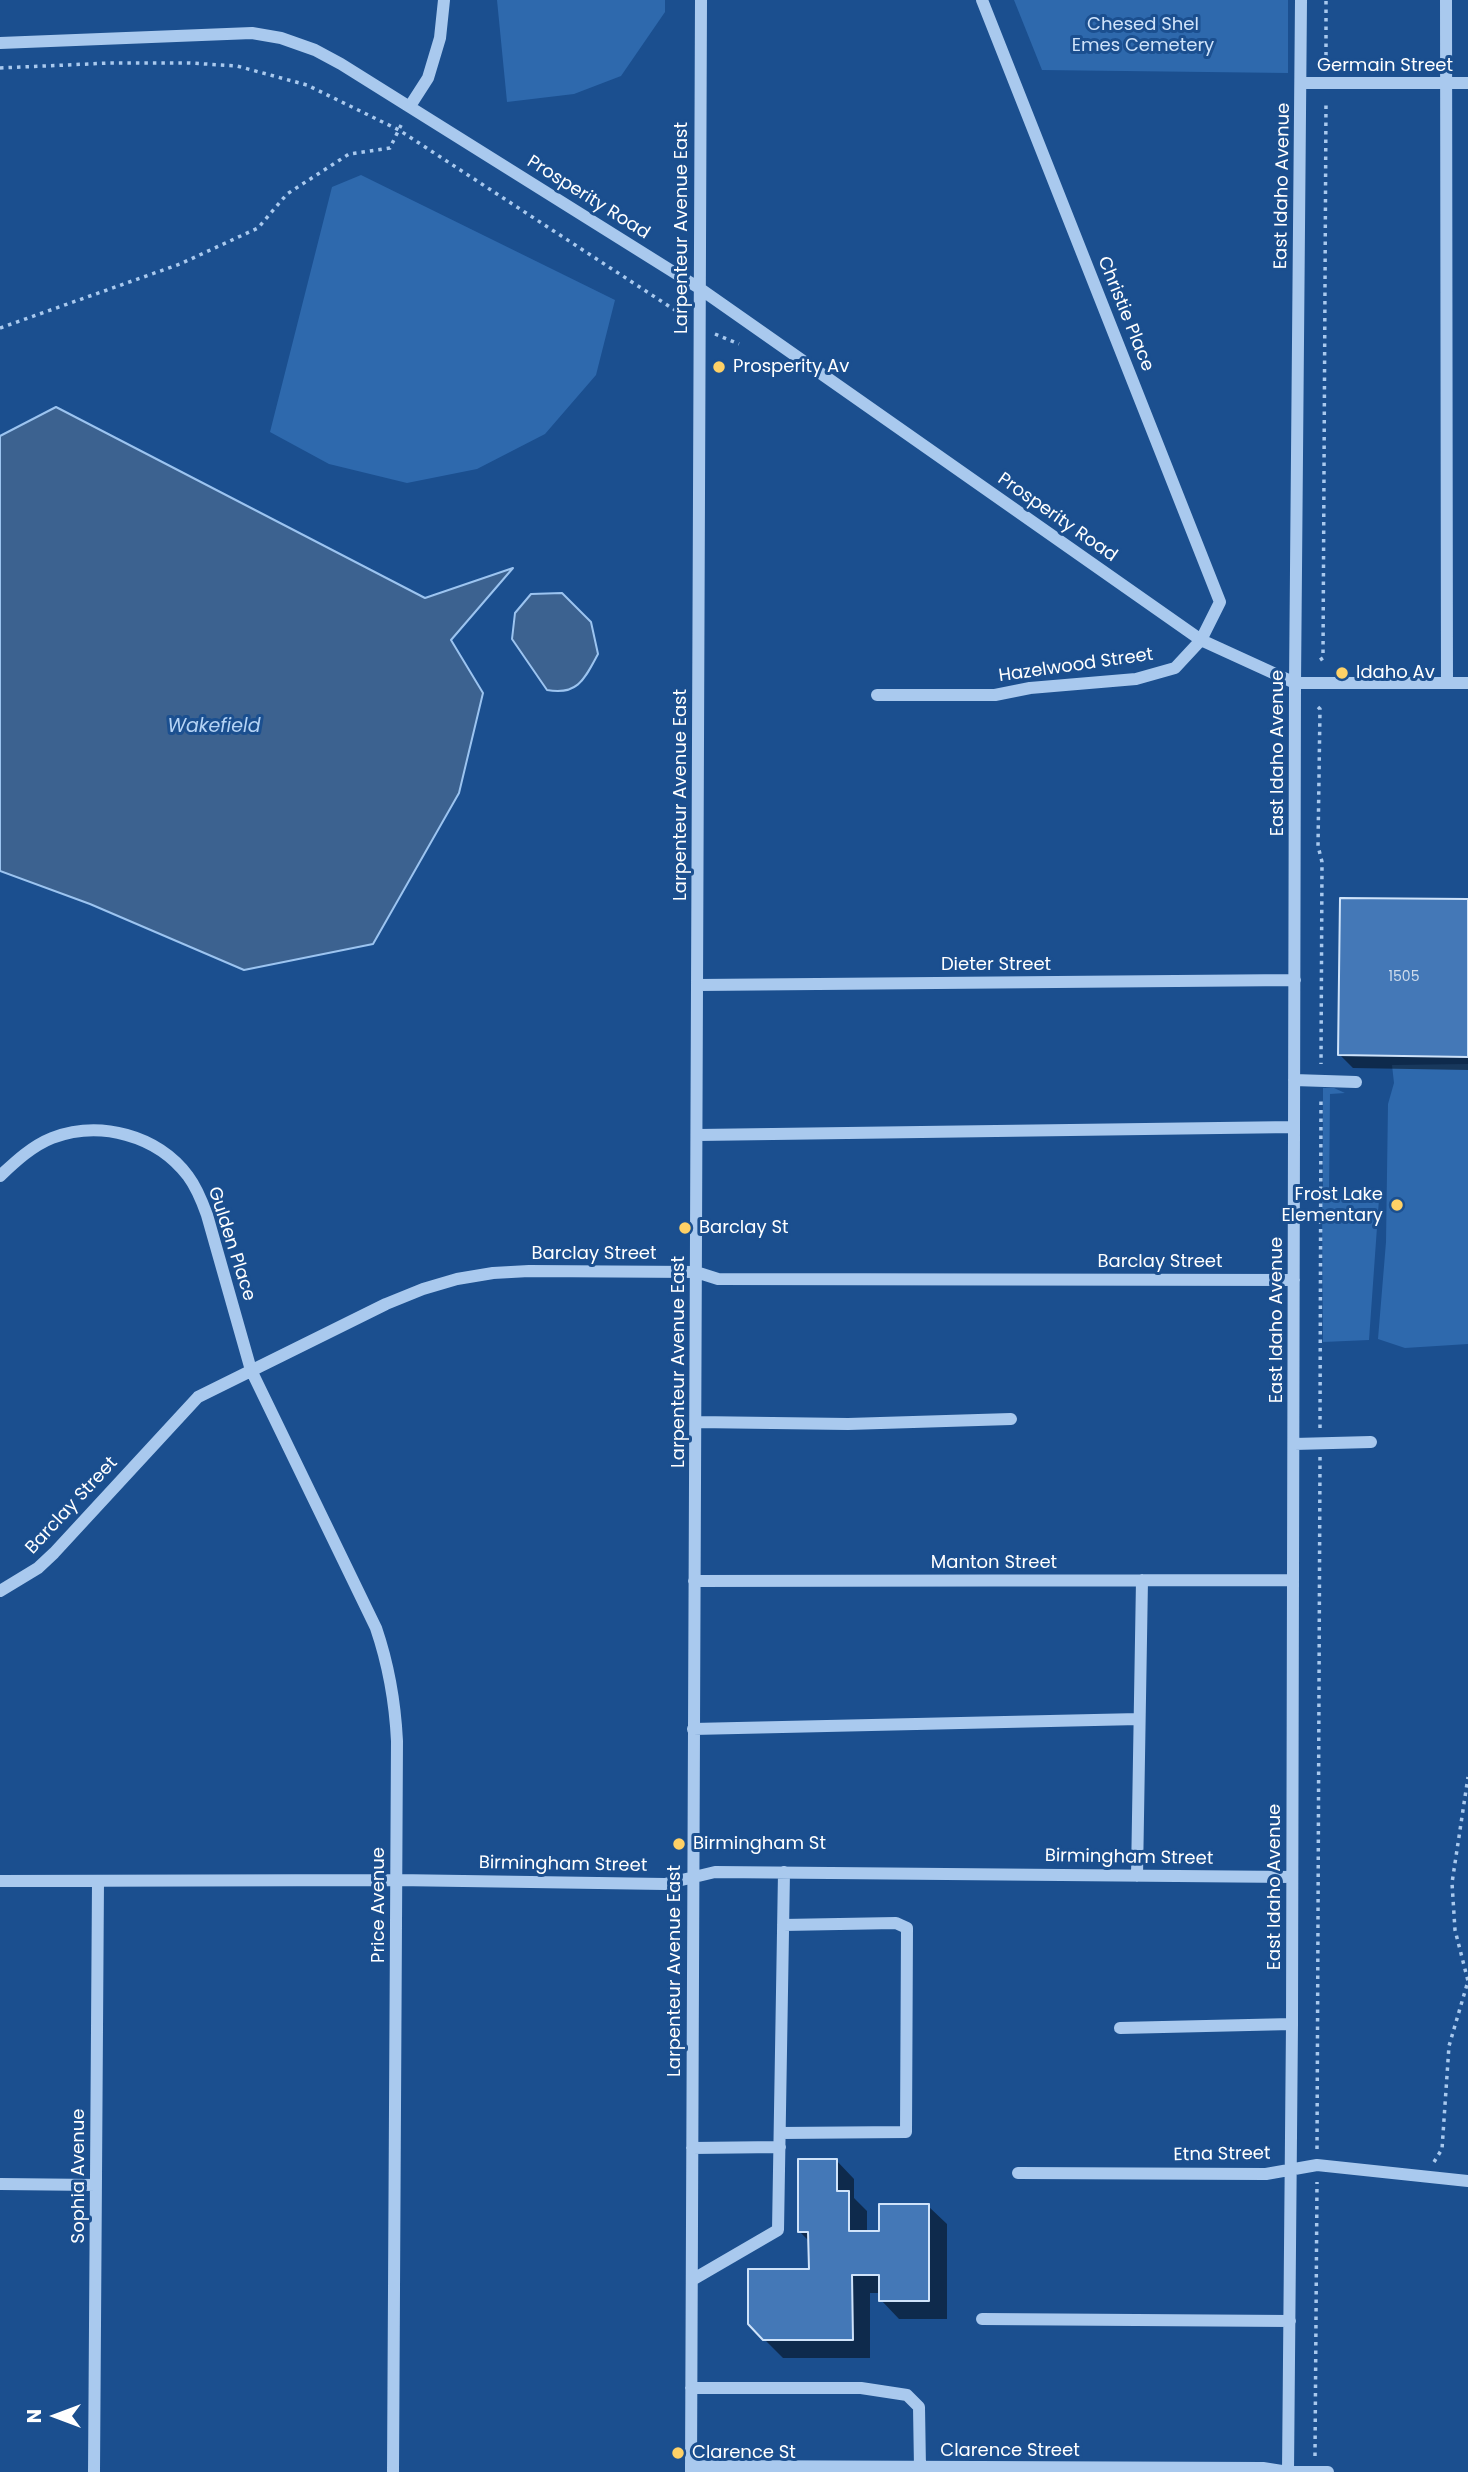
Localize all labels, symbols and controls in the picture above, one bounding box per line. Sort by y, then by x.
park label: Chesed Shel Emes Cemetery [1072,14,1214,56]
street label: Germain Street [1317,55,1453,77]
street label: East Idaho Avenue [1271,103,1295,269]
street label: Larpenteur Avenue East [671,122,693,334]
street label: Prosperity Road [523,152,653,244]
street label: Christie Place [1092,253,1158,375]
place label: Prosperity Av [733,356,849,378]
marker: Prosperity Av [711,359,727,375]
street label: Prosperity Road [993,469,1121,567]
street label: Hazelwood Street [997,644,1155,688]
place label: Idaho Av [1356,662,1435,684]
marker: Idaho Av [1334,665,1350,681]
street label: East Idaho Avenue [1267,670,1289,836]
street label: Larpenteur Avenue East [670,689,692,901]
water label: Wakefield [167,716,261,738]
street label: Dieter Street [941,954,1051,976]
house number: 1505 [1389,969,1419,985]
street label: Gulden Place [202,1184,260,1304]
place label: Frost Lake Elementary [1281,1184,1383,1226]
marker: Frost Lake Elementary [1389,1197,1405,1213]
place label: Barclay St [699,1217,788,1239]
marker: Barclay St [677,1220,693,1236]
street label: East Idaho Avenue [1266,1237,1288,1403]
street label: Barclay Street [531,1243,657,1265]
street label: Barclay Street [1097,1251,1223,1273]
street label: Larpenteur Avenue East [668,1256,690,1468]
street label: Barclay Street [21,1453,123,1559]
street label: Manton Street [931,1552,1057,1574]
street label: East Idaho Avenue [1264,1804,1286,1970]
place label: Birmingham St [693,1833,826,1855]
marker: Birmingham St [671,1836,687,1852]
street label: Birmingham Street [1045,1846,1213,1870]
street label: Price Avenue [368,1847,390,1963]
street label: Birmingham Street [479,1853,647,1877]
street label: Larpenteur Avenue East [664,1865,686,2077]
street label: Sophia Avenue [68,2109,90,2243]
street label: Etna Street [1173,2143,1271,2167]
north arrow [21,2381,91,2451]
text: N [21,2409,48,2423]
street label: Clarence Street [940,2440,1080,2462]
place label: Clarence St [692,2442,796,2464]
marker: Clarence St [670,2445,686,2461]

